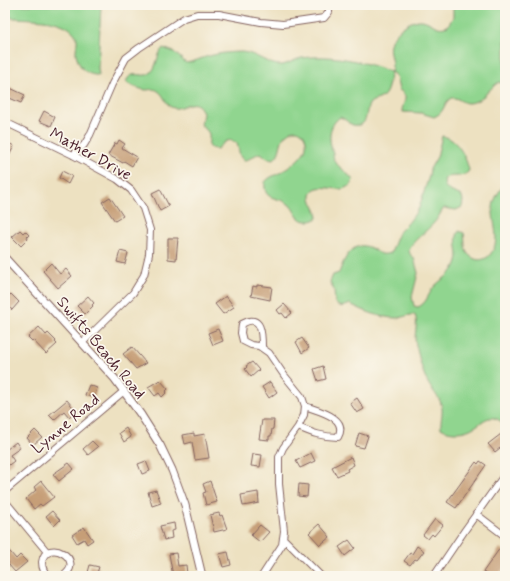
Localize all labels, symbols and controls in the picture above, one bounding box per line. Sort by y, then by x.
street label: Mather Drive [45,123,135,186]
street label: Swifts Beach Road [52,292,150,404]
street label: Lynne Road [27,389,105,459]

